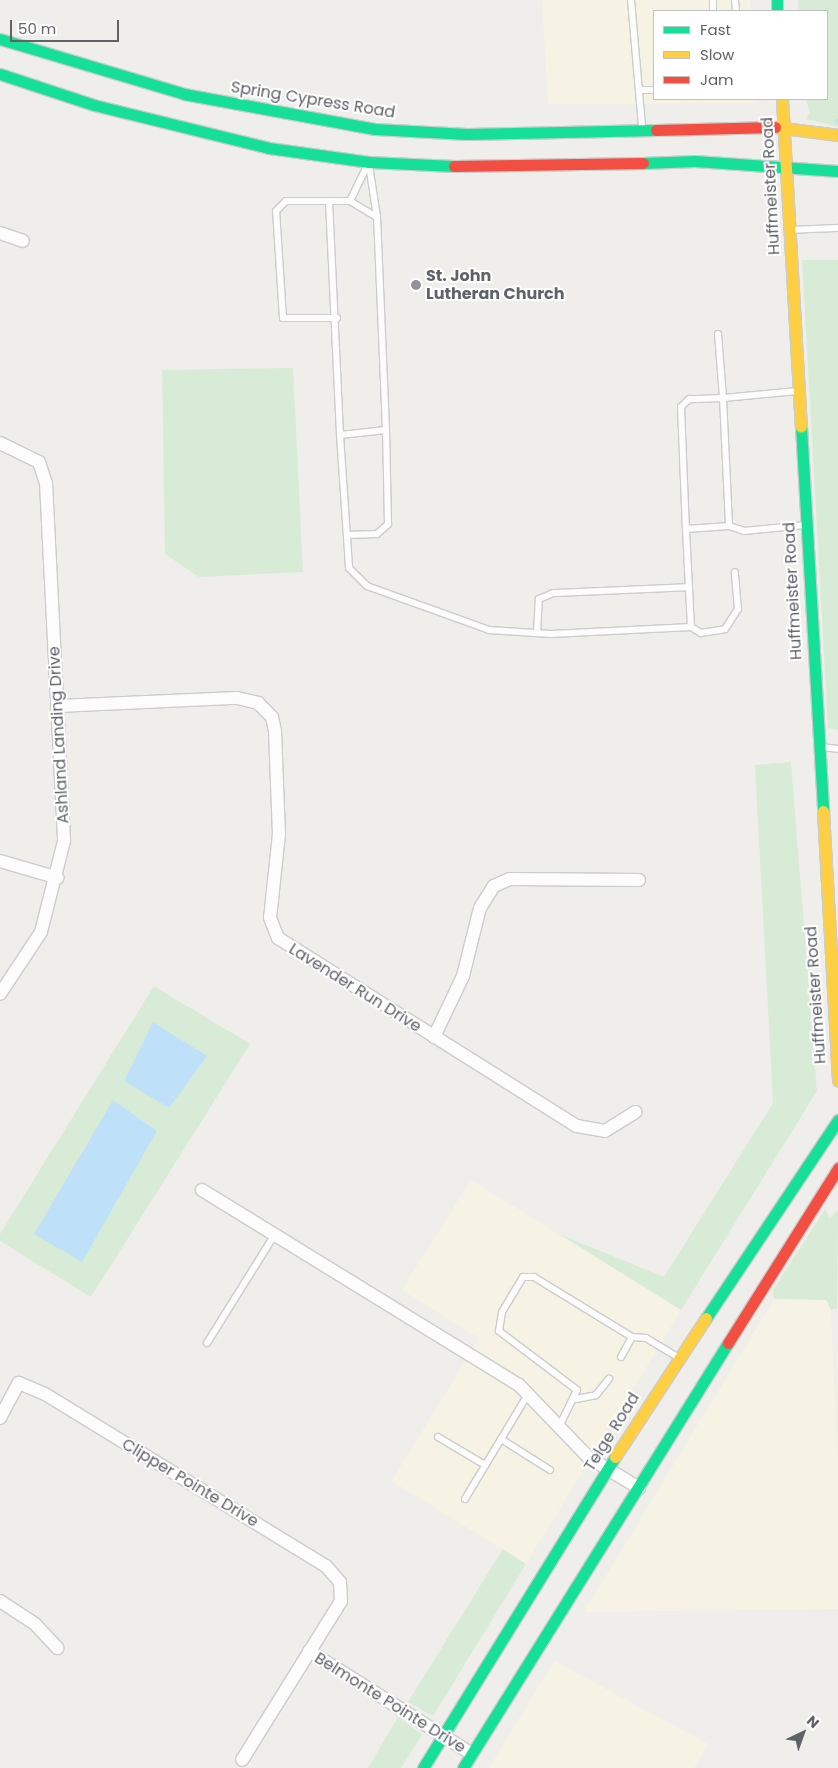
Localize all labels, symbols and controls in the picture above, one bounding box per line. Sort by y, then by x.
scale bar [12,10,121,42]
legend [653,10,828,100]
text: 50 m [18,18,56,39]
text: Fast [700,19,731,40]
text: Slow [700,44,734,65]
text: Jam [700,69,734,90]
street label: Spring Cypress Road [229,78,397,122]
street label: Huffmeister Road [758,117,784,255]
place label: St. John Lutheran Church [426,266,565,304]
marker: St. John Lutheran Church [410,279,422,291]
street label: Huffmeister Road [780,522,806,660]
street label: Ashland Landing Drive [45,646,73,824]
street label: Huffmeister Road [802,925,830,1065]
street label: Lavender Run Drive [285,939,425,1037]
street label: Telge Road [580,1389,644,1475]
street label: Clipper Pointe Drive [118,1435,262,1531]
street label: Belmonte Pointe Drive [311,1649,469,1757]
north arrow [778,1708,828,1758]
text: N [802,1711,824,1733]

